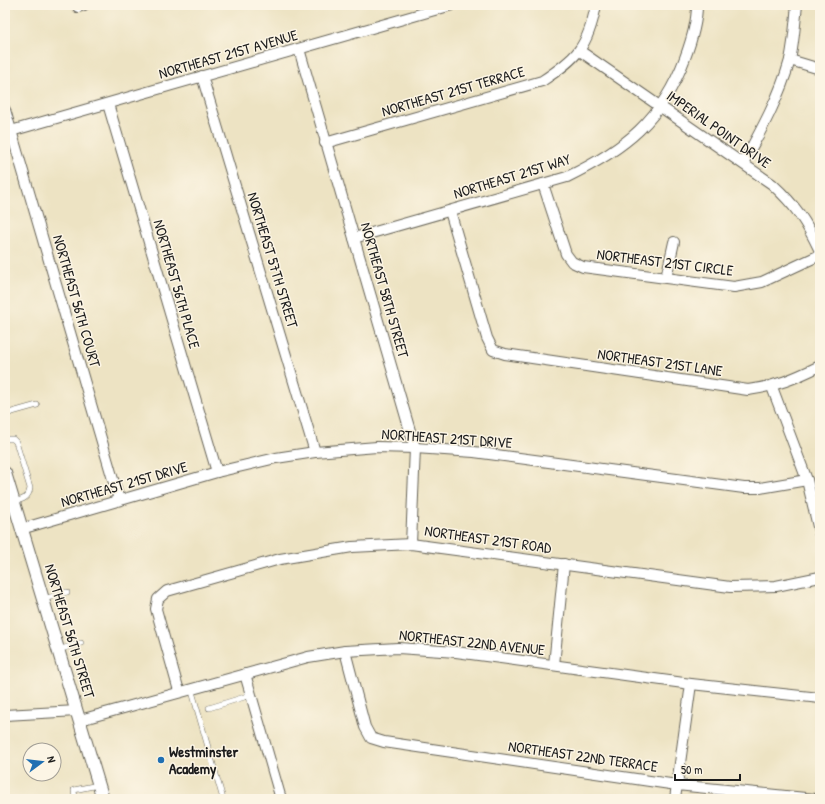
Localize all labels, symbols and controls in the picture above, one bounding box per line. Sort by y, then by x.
street label: NORTHEAST 21ST AVENUE [156,24,300,84]
street label: NORTHEAST 21ST TERRACE [379,60,527,121]
street label: IMPERIAL POINT DRIVE [663,85,776,173]
street label: NORTHEAST 21ST WAY [451,148,574,204]
street label: NORTHEAST 57TH STREET [242,190,304,331]
street label: NORTHEAST 56TH PLACE [149,217,206,351]
street label: NORTHEAST 58TH STREET [356,220,415,361]
street label: NORTHEAST 56TH COURT [48,232,106,371]
street label: NORTHEAST 21ST CIRCLE [596,243,735,281]
street label: NORTHEAST 21ST LANE [596,343,724,381]
street label: NORTHEAST 21ST DRIVE [381,423,513,453]
street label: NORTHEAST 21ST DRIVE [58,456,190,512]
street label: NORTHEAST 21ST ROAD [423,520,554,558]
street label: NORTHEAST 56TH STREET [40,561,101,702]
street label: NORTHEAST 22ND AVENUE [398,624,546,660]
street label: NORTHEAST 22ND TERRACE [507,735,659,777]
place label: Westminster Academy [169,741,238,780]
north arrow [22,742,62,782]
text: N [44,755,59,764]
marker: Westminster Academy [156,755,166,765]
scale bar [675,756,740,782]
text: 50 m [681,761,702,778]

